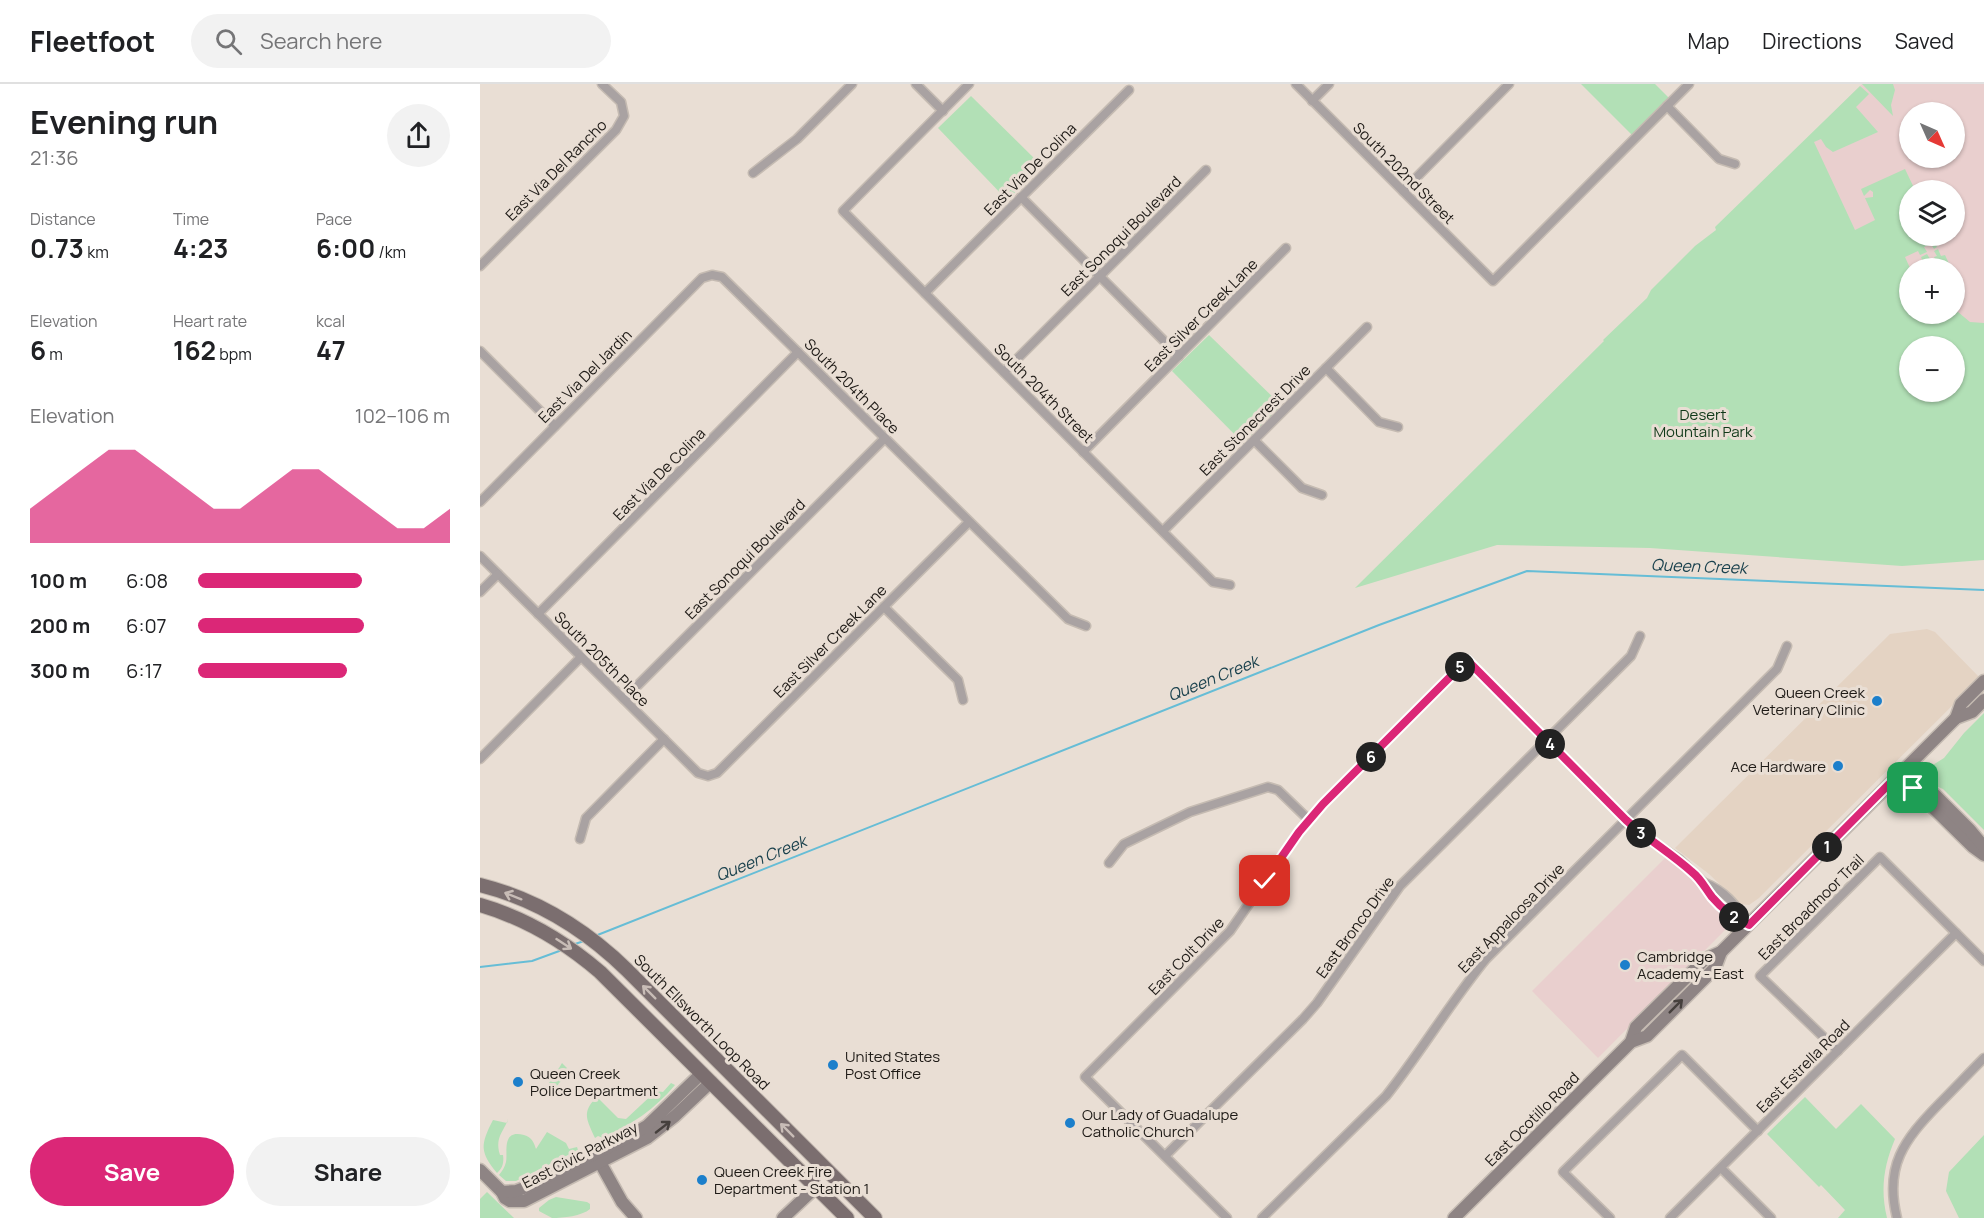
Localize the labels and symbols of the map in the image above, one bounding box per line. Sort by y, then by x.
north arrow [1899,102,1965,168]
street label: East Via Del Rancho [501,115,611,225]
street label: South 202nd Street [1348,117,1460,229]
street label: East Via De Colina [979,118,1081,220]
street label: East Sonoqui Boulevard [1056,171,1186,301]
street label: East Silver Creek Lane [1140,254,1262,376]
street label: East Via Del Jardin [534,324,637,427]
street label: South 204th Place [800,334,905,439]
street label: South 204th Street [989,338,1099,448]
street label: East Stonecrest Drive [1195,360,1315,480]
park label: Desert Mountain Park [1654,404,1753,442]
street label: East Via De Colina [608,423,710,525]
street label: East Sonoqui Boulevard [680,494,810,624]
water label: Queen Creek [1651,553,1749,579]
street label: East Silver Creek Lane [769,580,891,702]
street label: South 205th Place [550,607,654,711]
water label: Queen Creek [1164,649,1264,706]
pin: 5 [1445,652,1475,682]
place label: Queen Creek Veterinary Clinic [1753,682,1866,720]
marker: Queen Creek Veterinary Clinic [1870,694,1884,708]
pin: 4 [1535,729,1565,759]
pin: 6 [1356,742,1386,772]
place label: Ace Hardware [1730,756,1826,777]
marker: Ace Hardware [1831,759,1845,773]
pin [1887,762,1938,813]
pin: 3 [1626,818,1656,848]
water label: Queen Creek [712,829,812,886]
pin: 1 [1812,832,1842,862]
street label: East Broadmoor Trail [1753,849,1869,965]
pin [1239,855,1290,906]
street label: East Appaloosa Drive [1453,858,1569,977]
street label: East Bronco Drive [1311,872,1399,982]
one-way arrow [504,890,523,901]
pin: 2 [1719,902,1749,932]
street label: East Colt Drive [1143,912,1229,1000]
one-way arrow [555,939,572,951]
place label: Cambridge Academy - East [1637,946,1744,984]
street label: South Ellsworth Loop Road [629,949,775,1095]
marker: Cambridge Academy - East [1618,958,1632,972]
one-way arrow [641,985,656,1000]
one-way arrow [1669,999,1684,1014]
street label: East Estrella Road [1752,1015,1854,1117]
place label: United States Post Office [845,1046,940,1084]
marker: United States Post Office [826,1058,840,1072]
place label: Queen Creek Police Department [530,1063,658,1101]
street label: East Ocotillo Road [1480,1067,1584,1171]
marker: Queen Creek Police Department [511,1075,525,1089]
place label: Our Lady of Guadalupe Catholic Church [1082,1104,1238,1142]
marker: Our Lady of Guadalupe Catholic Church [1063,1116,1077,1130]
street label: East Civic Parkway [519,1117,641,1193]
one-way arrow [654,1120,670,1133]
one-way arrow [780,1123,795,1138]
place label: Queen Creek Fire Department - Station 1 [714,1161,869,1199]
marker: Queen Creek Fire Department - Station 1 [695,1173,709,1187]

